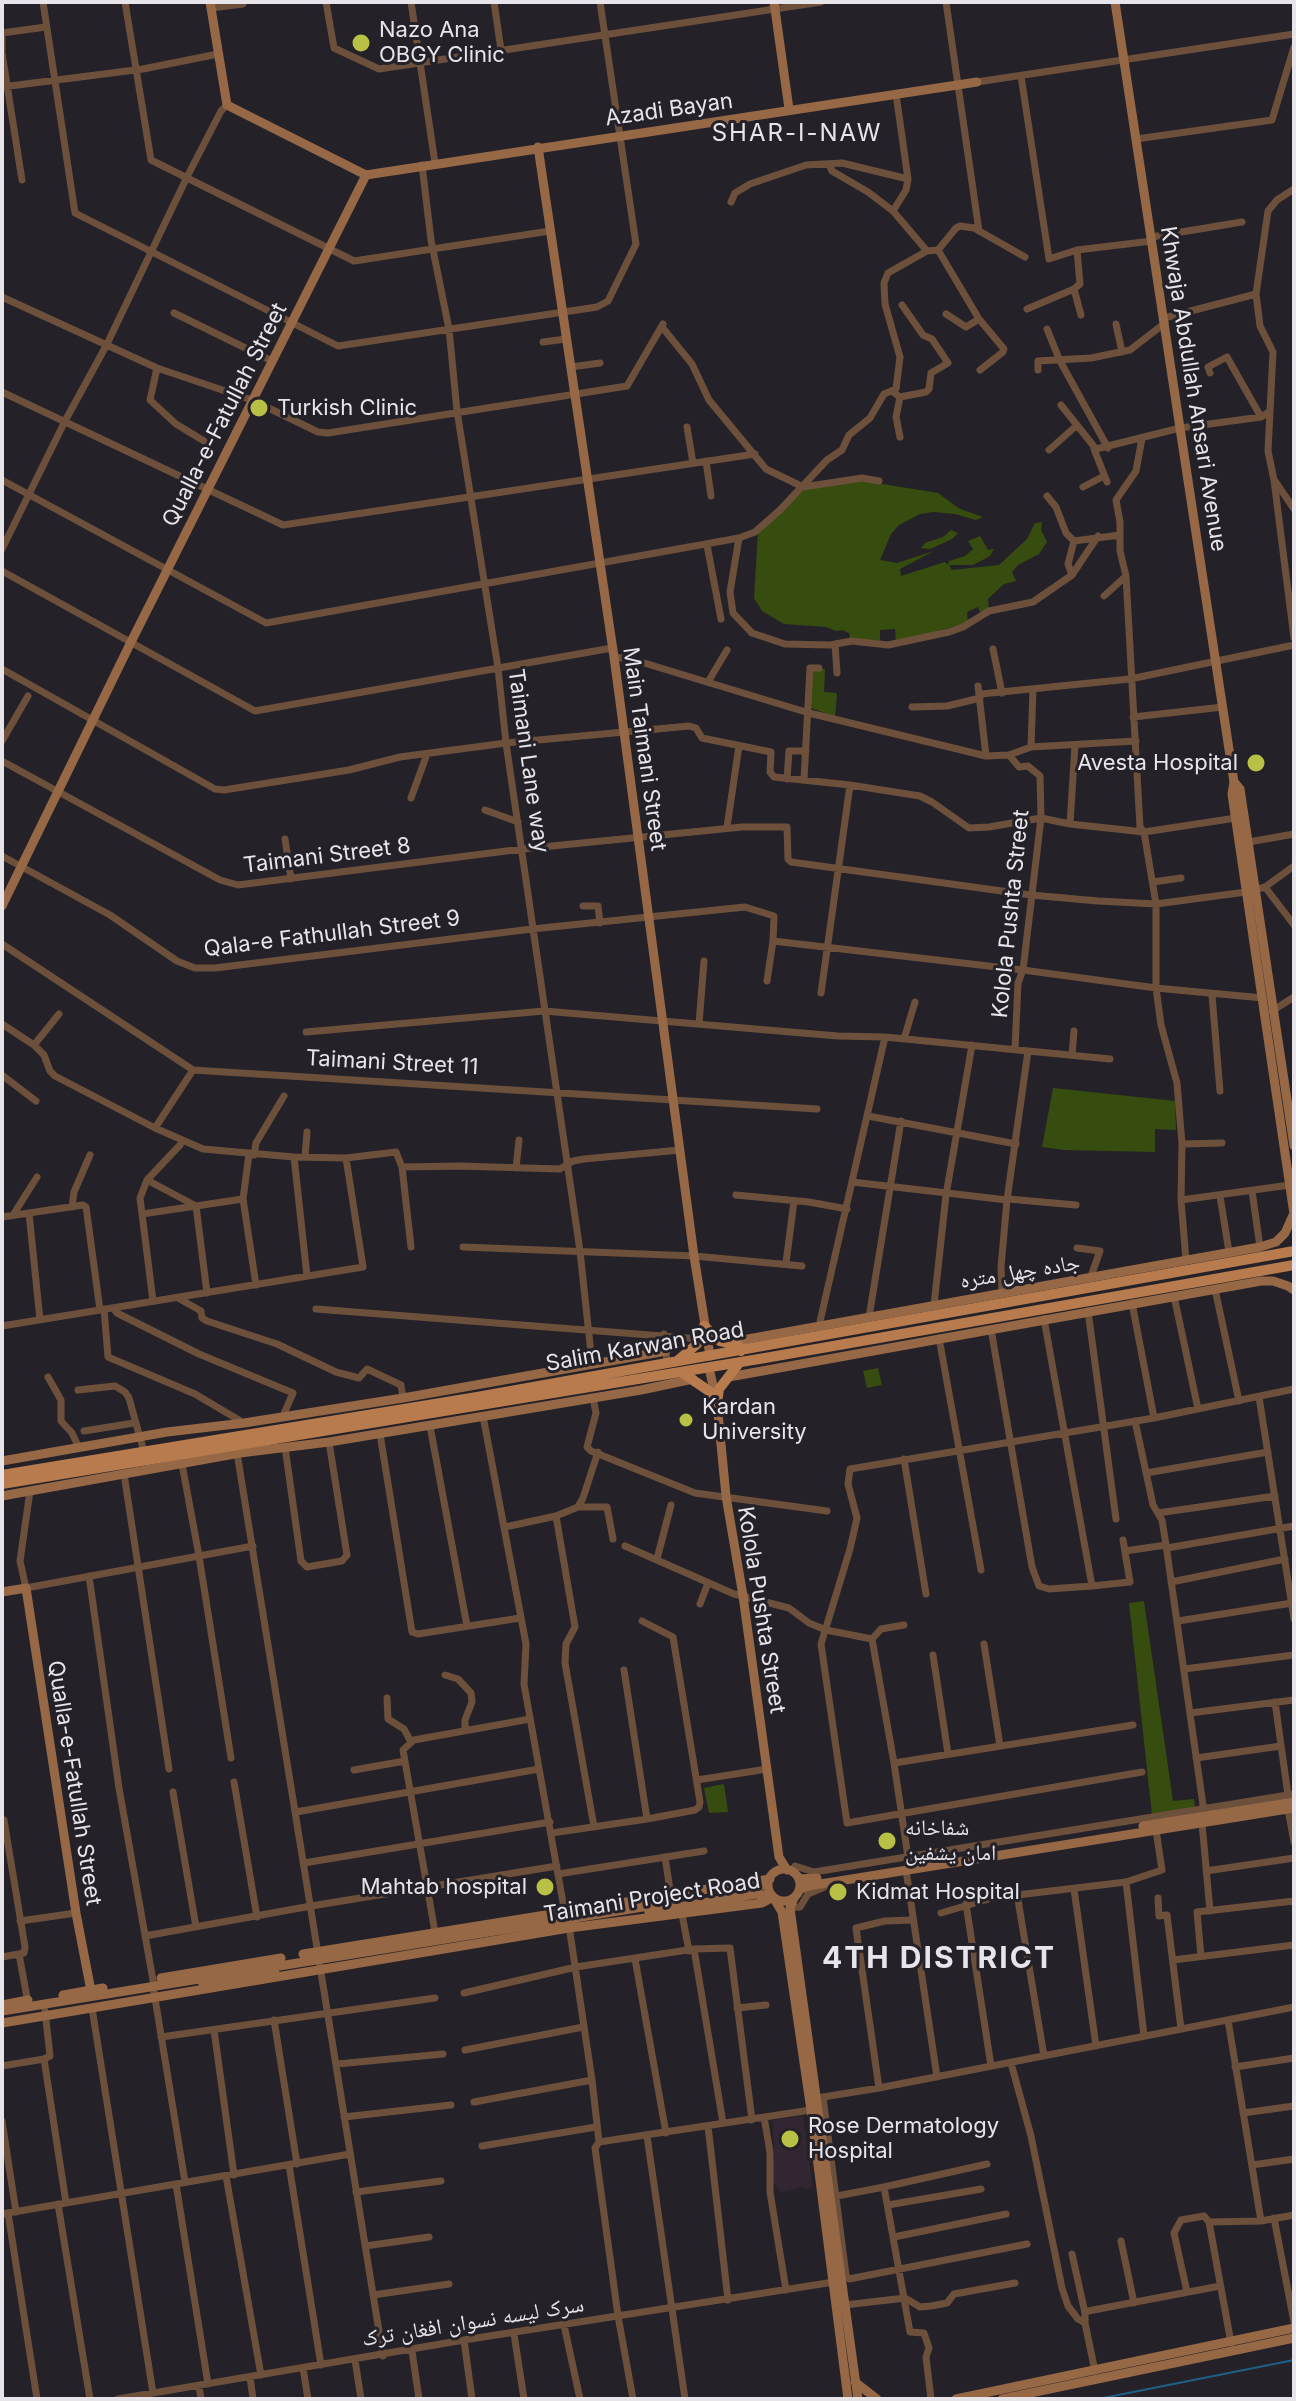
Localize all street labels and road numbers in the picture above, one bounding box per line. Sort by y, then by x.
street label: Azadi Bayan [603,88,735,132]
street label: Khwaja Abdullah Ansari Avenue [1154,225,1232,553]
street label: Qualla-e-Fatullah Street [157,299,293,531]
street label: Main Taimani Street [617,646,671,852]
street label: Taimani Lane way [502,667,554,855]
street label: Kolola Pushta Street [987,809,1035,1019]
street label: Taimani Street 8 [242,833,412,879]
street label: Qala-e Fathullah Street 9 [202,905,462,963]
street label: Taimani Street 11 [305,1045,479,1081]
street label: جاده چهل متره [958,1249,1082,1295]
street label: Salim Karwan Road [544,1317,746,1377]
street label: Kolola Pushta Street [732,1505,790,1715]
street label: Qualla-e-Fatullah Street [42,1659,106,1907]
street label: Taimani Project Road [542,1868,762,1928]
street label: سرک لیسه نسوان افغان‌ ترک [360,2291,586,2353]

